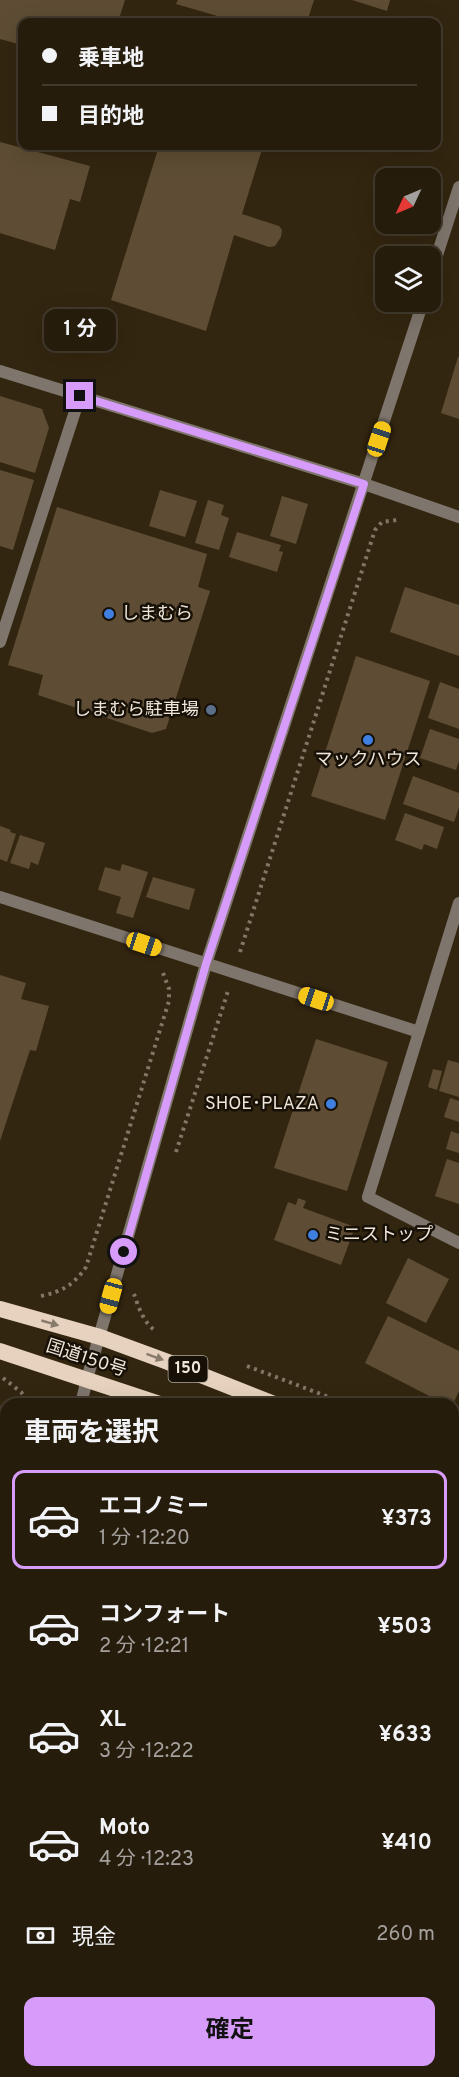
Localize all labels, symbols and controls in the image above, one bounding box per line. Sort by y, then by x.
text: 乗車地 [78,46,144,73]
text: 目的地 [78,104,144,131]
north arrow [375,168,441,234]
map controls [375,168,441,312]
button: layers [375,246,441,312]
callout: 1 分 [44,309,116,351]
text: 1 分 [64,317,97,343]
route end [66,382,93,409]
car [365,419,393,459]
place label: しまむら [121,603,193,626]
marker: しまむら [102,607,116,621]
place label: しまむら駐車場 [73,699,199,722]
marker: しまむら駐車場 [204,703,218,717]
marker: マックハウス [361,733,375,747]
place label: マックハウス [314,749,422,772]
car [124,930,164,958]
car [296,985,336,1013]
place label: SHOE･PLAZA [205,1093,319,1116]
marker: SHOE･PLAZA [324,1097,338,1111]
place label: ミニストップ [325,1224,433,1247]
marker: ミニストップ [306,1228,320,1242]
route start [110,1238,137,1265]
car [98,1276,124,1316]
one-way arrow [41,1319,59,1328]
street label: 国道150号 [43,1335,129,1383]
one-way arrow [146,1352,164,1362]
road number: 150 [168,1356,207,1382]
text: 車両を選択 [24,1417,159,1451]
icon: car [27,1493,81,1547]
text: エコノミー [99,1494,209,1521]
text: ¥373 [381,1506,432,1533]
text: 1 分 · 12:20 [99,1526,190,1552]
icon: car [27,1601,81,1655]
text: コンフォート [99,1602,230,1629]
text: ¥503 [378,1614,432,1641]
text: 2 分 · 12:21 [99,1634,189,1660]
text: XL [99,1707,126,1734]
icon: car [27,1709,81,1763]
text: ¥633 [379,1722,432,1749]
text: 3 分 · 12:22 [99,1739,194,1765]
text: Moto [99,1815,150,1842]
icon: car [27,1817,81,1871]
text: ¥410 [381,1830,432,1857]
text: 4 分 · 12:23 [99,1847,194,1873]
icon: cash [24,1919,57,1952]
text: 260 m [376,1922,435,1948]
text: 現金 [72,1925,116,1952]
button: 確定 [24,1997,435,2066]

